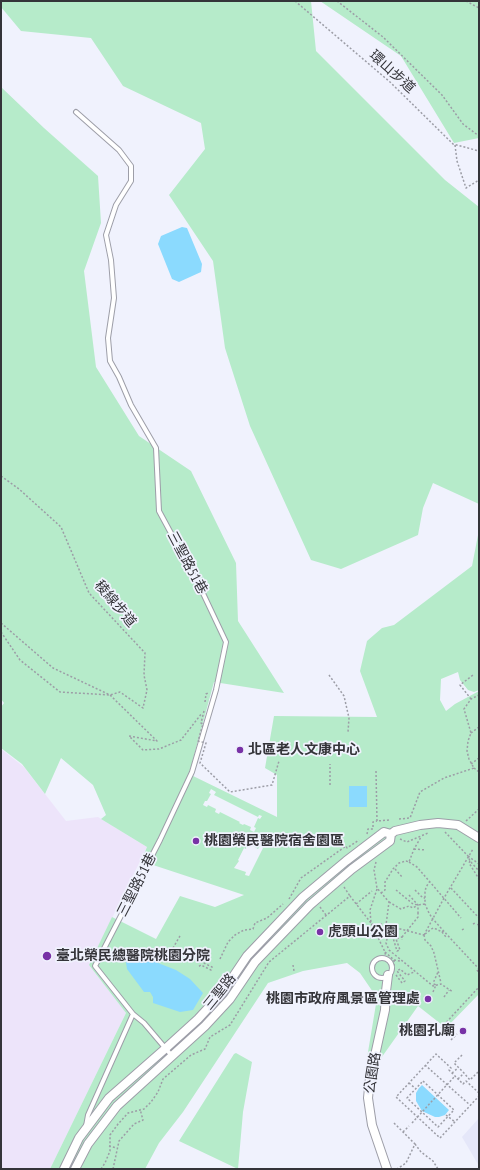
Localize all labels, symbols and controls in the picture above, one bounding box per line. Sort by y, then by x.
street label: 環山步道 [366,47,418,97]
street label: 三聖路51巷 [163,529,211,597]
street label: 稜線步道 [91,577,139,631]
place label: 北區老人文康中心 [248,742,360,758]
marker: 北區老人文康中心 [235,745,245,755]
place label: 桃園榮民醫院宿舍園區 [204,833,344,849]
marker: 桃園榮民醫院宿舍園區 [191,836,201,846]
street label: 三聖路51巷 [114,851,160,919]
place label: 虎頭山公園 [328,924,398,940]
marker: 虎頭山公園 [315,927,325,937]
place label: 臺北榮民總醫院桃園分院 [56,948,210,964]
marker: 臺北榮民總醫院桃園分院 [41,950,53,962]
street label: 三聖路 [200,970,240,1014]
place label: 桃園市政府風景區管理處 [266,991,420,1007]
marker: 桃園市政府風景區管理處 [423,994,433,1004]
place label: 桃園孔廟 [399,1023,455,1039]
marker: 桃園孔廟 [458,1026,468,1036]
street label: 公園路 [361,1051,385,1095]

